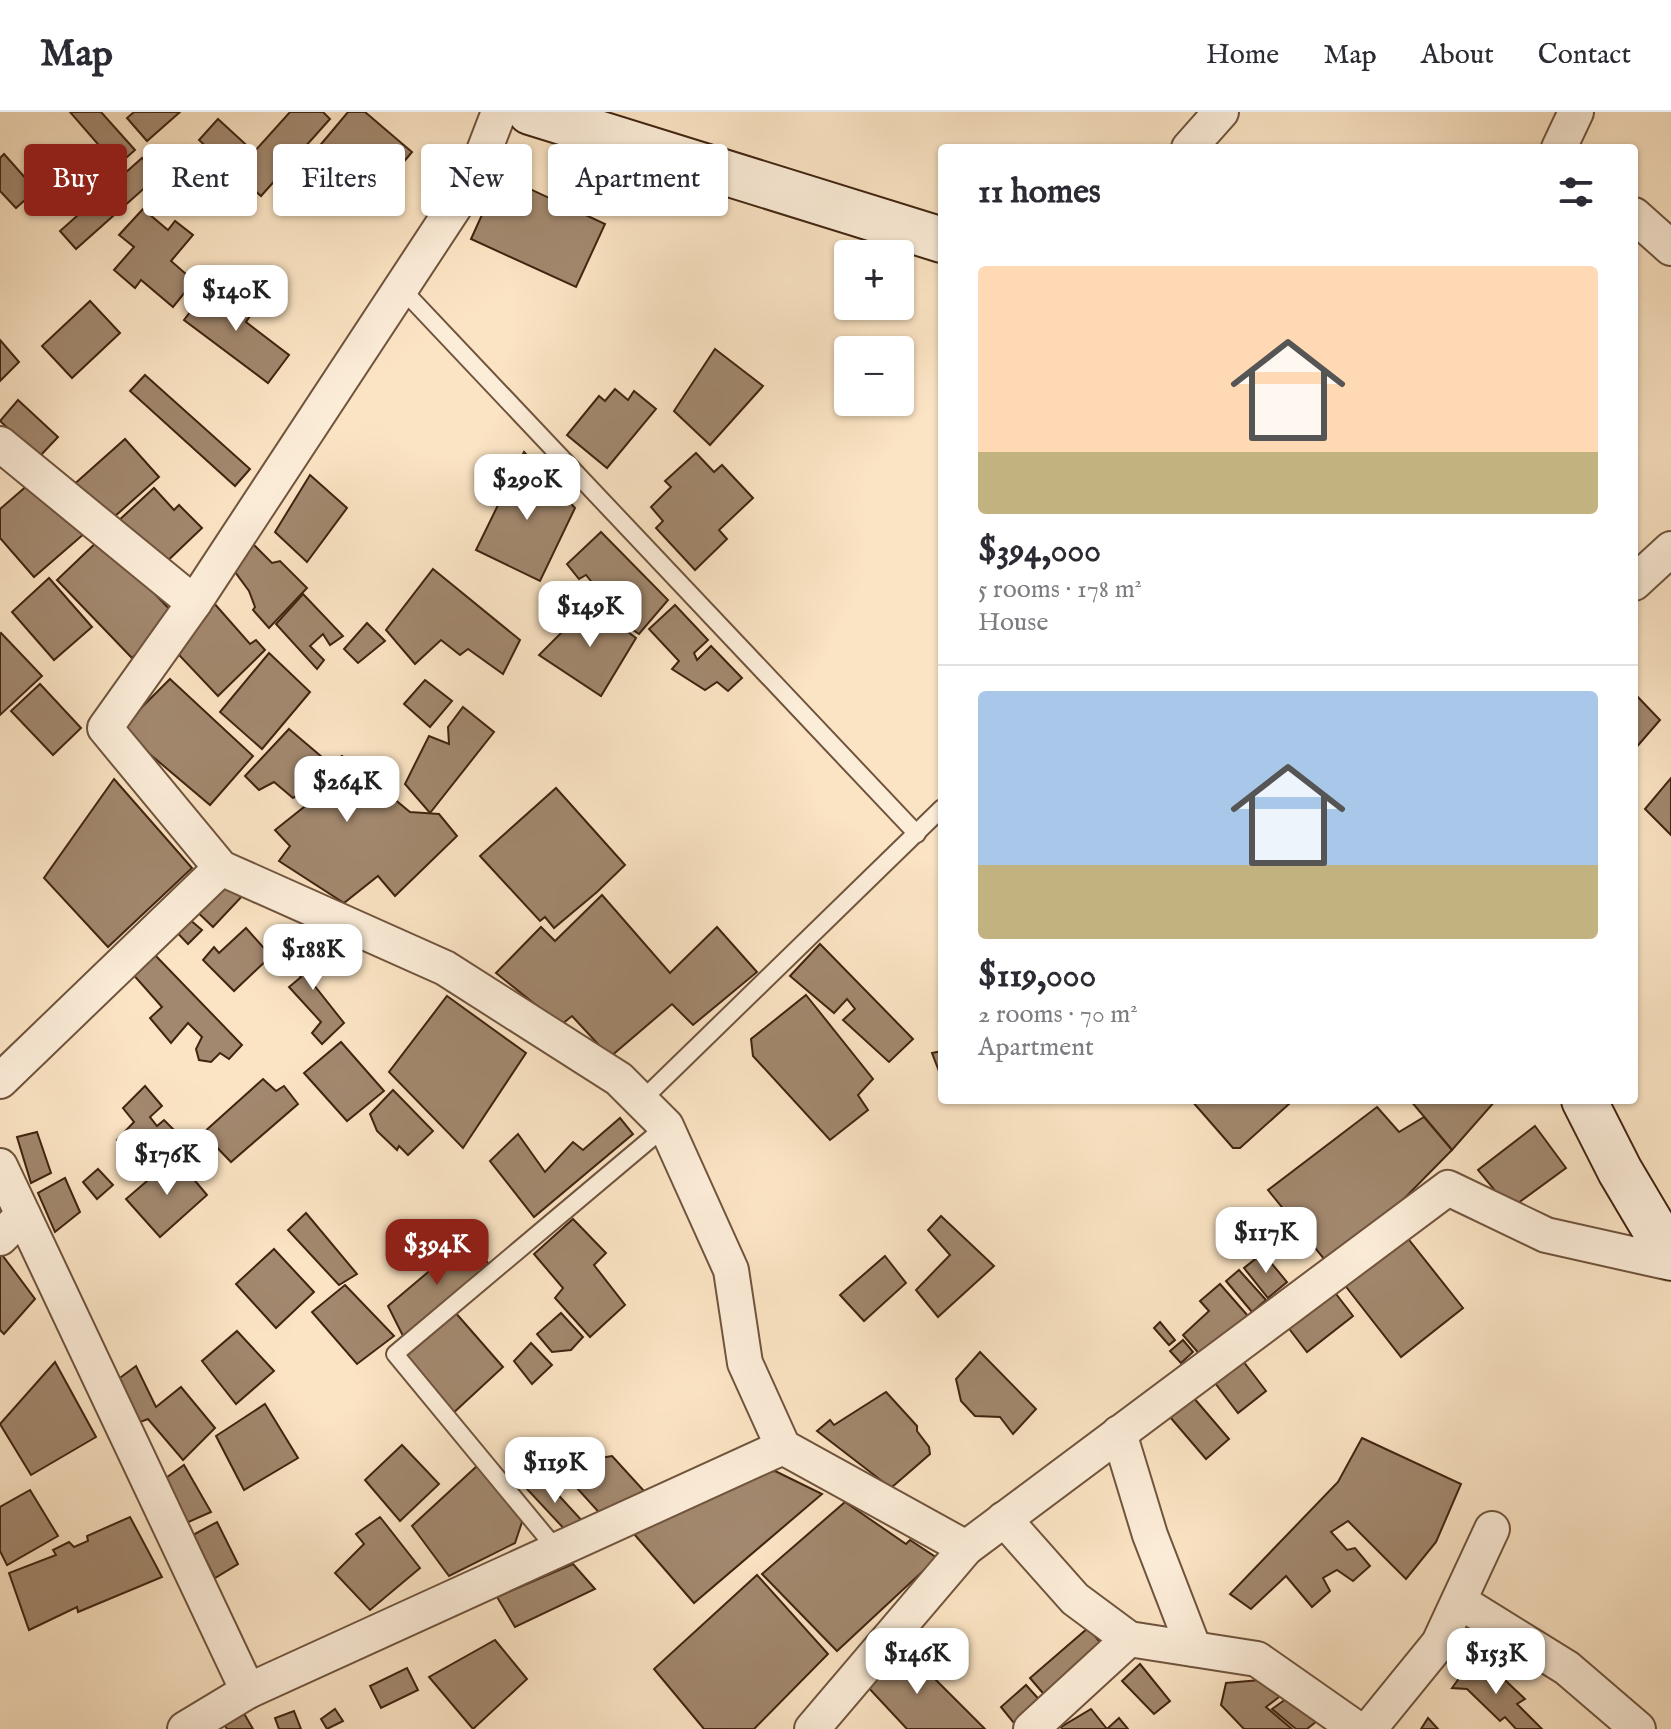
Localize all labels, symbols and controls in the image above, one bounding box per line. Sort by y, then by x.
text: Map [40,31,113,79]
text: Home [1206,38,1279,73]
text: Map [1323,38,1377,73]
text: About [1421,38,1494,73]
text: Contact [1538,38,1631,73]
chip: Buy [24,144,127,216]
chip: Rent [143,144,257,216]
chip: Filters [273,144,405,216]
chip: New [421,144,532,216]
chip: Apartment [548,144,728,216]
icon: filters [1554,170,1598,214]
text: 11 homes [978,171,1101,214]
map controls [834,240,914,416]
button: + [834,240,914,320]
pin: $140K [180,265,292,333]
text: $140K [202,274,270,307]
icon: home [1216,318,1360,462]
button: − [834,336,914,416]
pin: $290K [471,454,583,522]
text: $290K [492,463,562,496]
text: $394,000 [978,530,1101,573]
text: 5 rooms · 178 m² [978,573,1142,606]
pin: $149K [534,581,646,649]
text: $149K [557,590,623,623]
text: House [978,606,1048,639]
icon: home [1216,743,1360,887]
pin: $264K [291,756,403,824]
text: $264K [312,765,382,798]
pin: $188K [257,924,369,992]
text: $188K [281,933,345,966]
text: $119,000 [978,955,1096,998]
text: 2 rooms · 70 m² [978,998,1138,1031]
text: Apartment [978,1031,1094,1064]
pin: $176K [111,1129,223,1197]
text: $176K [134,1138,200,1171]
pin: $117K [1210,1207,1322,1275]
text: $117K [1234,1216,1298,1249]
pin: $394K [381,1219,493,1287]
text: $394K [404,1228,470,1261]
pin: $119K [499,1437,611,1505]
text: $119K [523,1446,587,1479]
pin: $146K [861,1628,973,1696]
pin: $153K [1440,1628,1552,1696]
text: $146K [884,1637,950,1670]
text: $153K [1465,1637,1527,1670]

